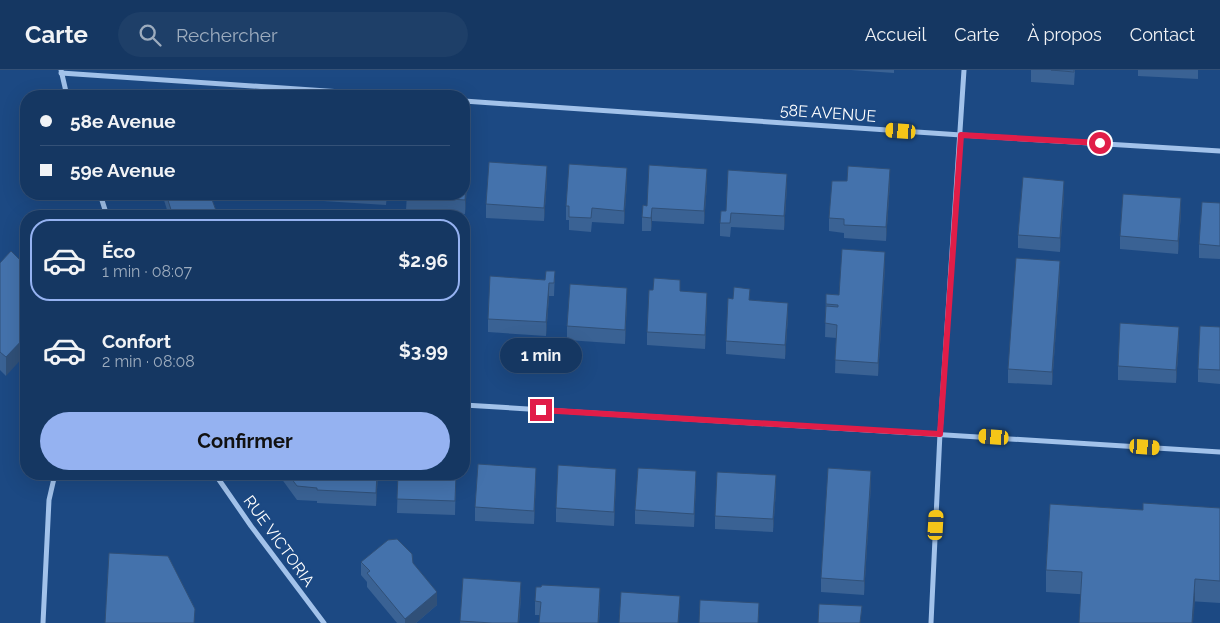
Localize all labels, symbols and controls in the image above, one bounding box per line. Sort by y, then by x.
search box [118,12,468,57]
text: Carte [25,20,88,49]
icon: search [136,21,164,49]
text: Rechercher [176,24,278,46]
text: Accueil [865,24,926,45]
text: Carte [954,24,999,45]
text: À propos [1027,24,1102,45]
text: Contact [1130,24,1195,45]
street label: 58E AVENUE [779,100,877,126]
text: 58e Avenue [70,110,176,132]
car [885,122,916,140]
route start [1089,132,1111,154]
text: 59e Avenue [70,159,175,181]
icon: car [42,238,87,283]
text: Éco [102,240,135,262]
text: $2.96 [398,249,448,271]
text: 1 min · 08:07 [102,262,192,281]
icon: car [42,328,87,373]
text: Confort [102,330,171,352]
callout: 1 min [500,338,582,372]
text: $3.99 [399,339,448,361]
text: 1 min [521,346,561,365]
text: 2 min · 08:08 [102,352,195,371]
route end [530,399,552,421]
button: Confirmer [40,412,450,470]
car [978,428,1009,446]
car [1129,438,1160,456]
street label: RUE VICTORIA [240,492,319,590]
car [927,510,944,540]

